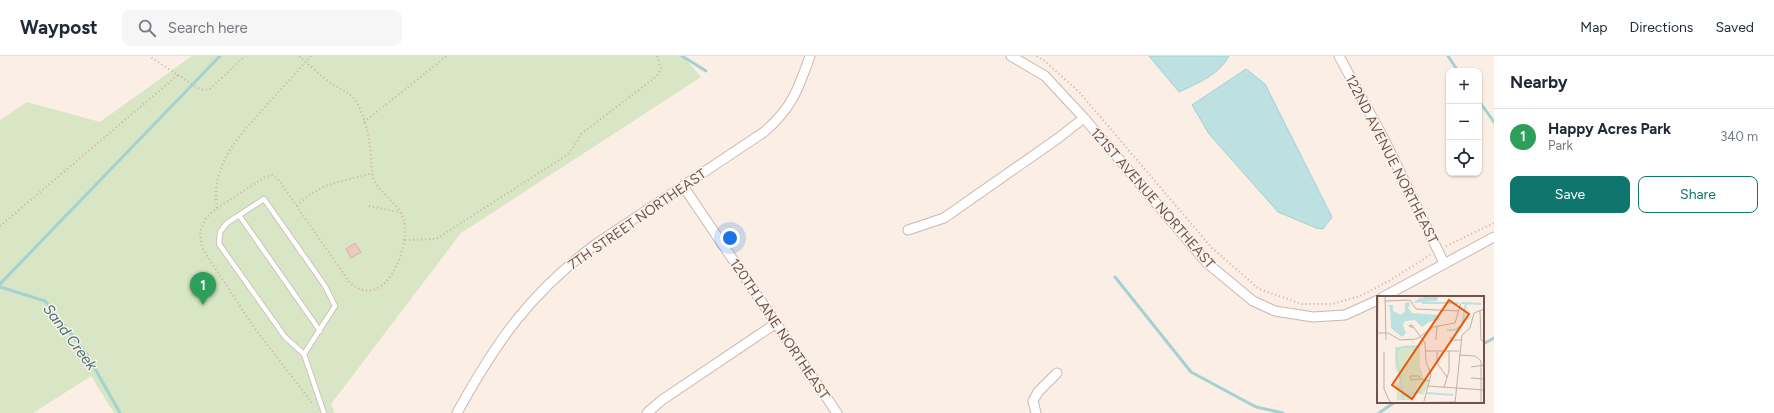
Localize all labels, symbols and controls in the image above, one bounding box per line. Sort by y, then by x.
search box [122,10,402,46]
text: Waypost [20,16,98,39]
icon: search [136,17,158,39]
text: Search here [168,19,248,37]
text: Map [1580,19,1608,36]
text: Directions [1630,19,1693,36]
text: Saved [1715,19,1754,36]
map controls [1446,68,1482,176]
button: + [1446,68,1482,104]
street label: 122ND AVENUE NORTHEAST [1341,72,1442,247]
text: Nearby [1510,72,1568,92]
button: − [1446,104,1482,140]
text: Happy Acres Park [1548,120,1671,138]
street label: 121ST AVENUE NORTHEAST [1087,124,1219,273]
text: 1 [1520,129,1526,144]
text: 340 m [1720,129,1758,144]
text: Park [1548,138,1573,153]
button: locate [1446,140,1482,176]
street label: 7TH STREET NORTHEAST [565,165,710,274]
button: Save [1510,176,1630,213]
button: Share [1638,176,1758,213]
your location [720,228,740,248]
street label: 120TH LANE NORTHEAST [726,256,833,403]
pin: 1 [190,272,216,305]
inset map [1377,296,1484,403]
water label: Sand Creek [39,300,101,374]

